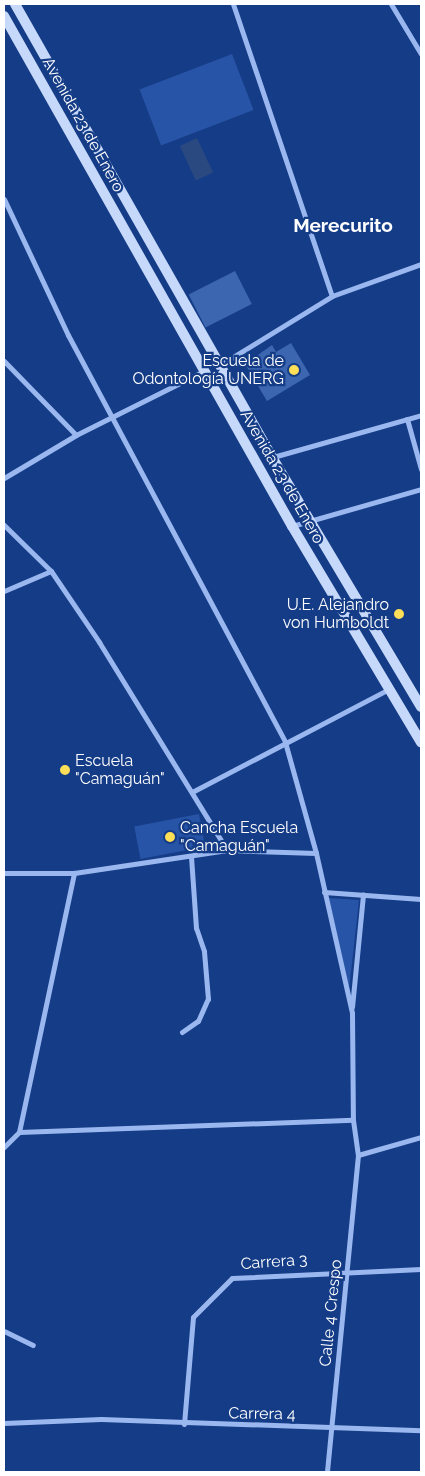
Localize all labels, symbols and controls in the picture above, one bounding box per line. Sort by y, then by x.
street label: Avenida 23 de Enero [38,54,128,196]
district label: Merecurito [293,215,393,237]
place label: Escuela de Odontología UNERG [132,351,284,389]
marker: Escuela de Odontología UNERG [288,364,300,376]
street label: Avenida 23 de Enero [236,407,328,547]
place label: U.E. Alejandro von Humboldt [283,595,389,633]
marker: U.E. Alejandro von Humboldt [393,608,405,620]
place label: Escuela "Camaguán" [75,751,165,789]
marker: Escuela "Camaguán" [59,764,71,776]
place label: Cancha Escuela "Camaguán" [180,818,298,856]
marker: Cancha Escuela "Camaguán" [164,831,176,843]
street label: Carrera 3 [240,1250,308,1274]
street label: Calle 4 Crespo [316,1259,346,1367]
street label: Carrera 4 [228,1404,296,1424]

